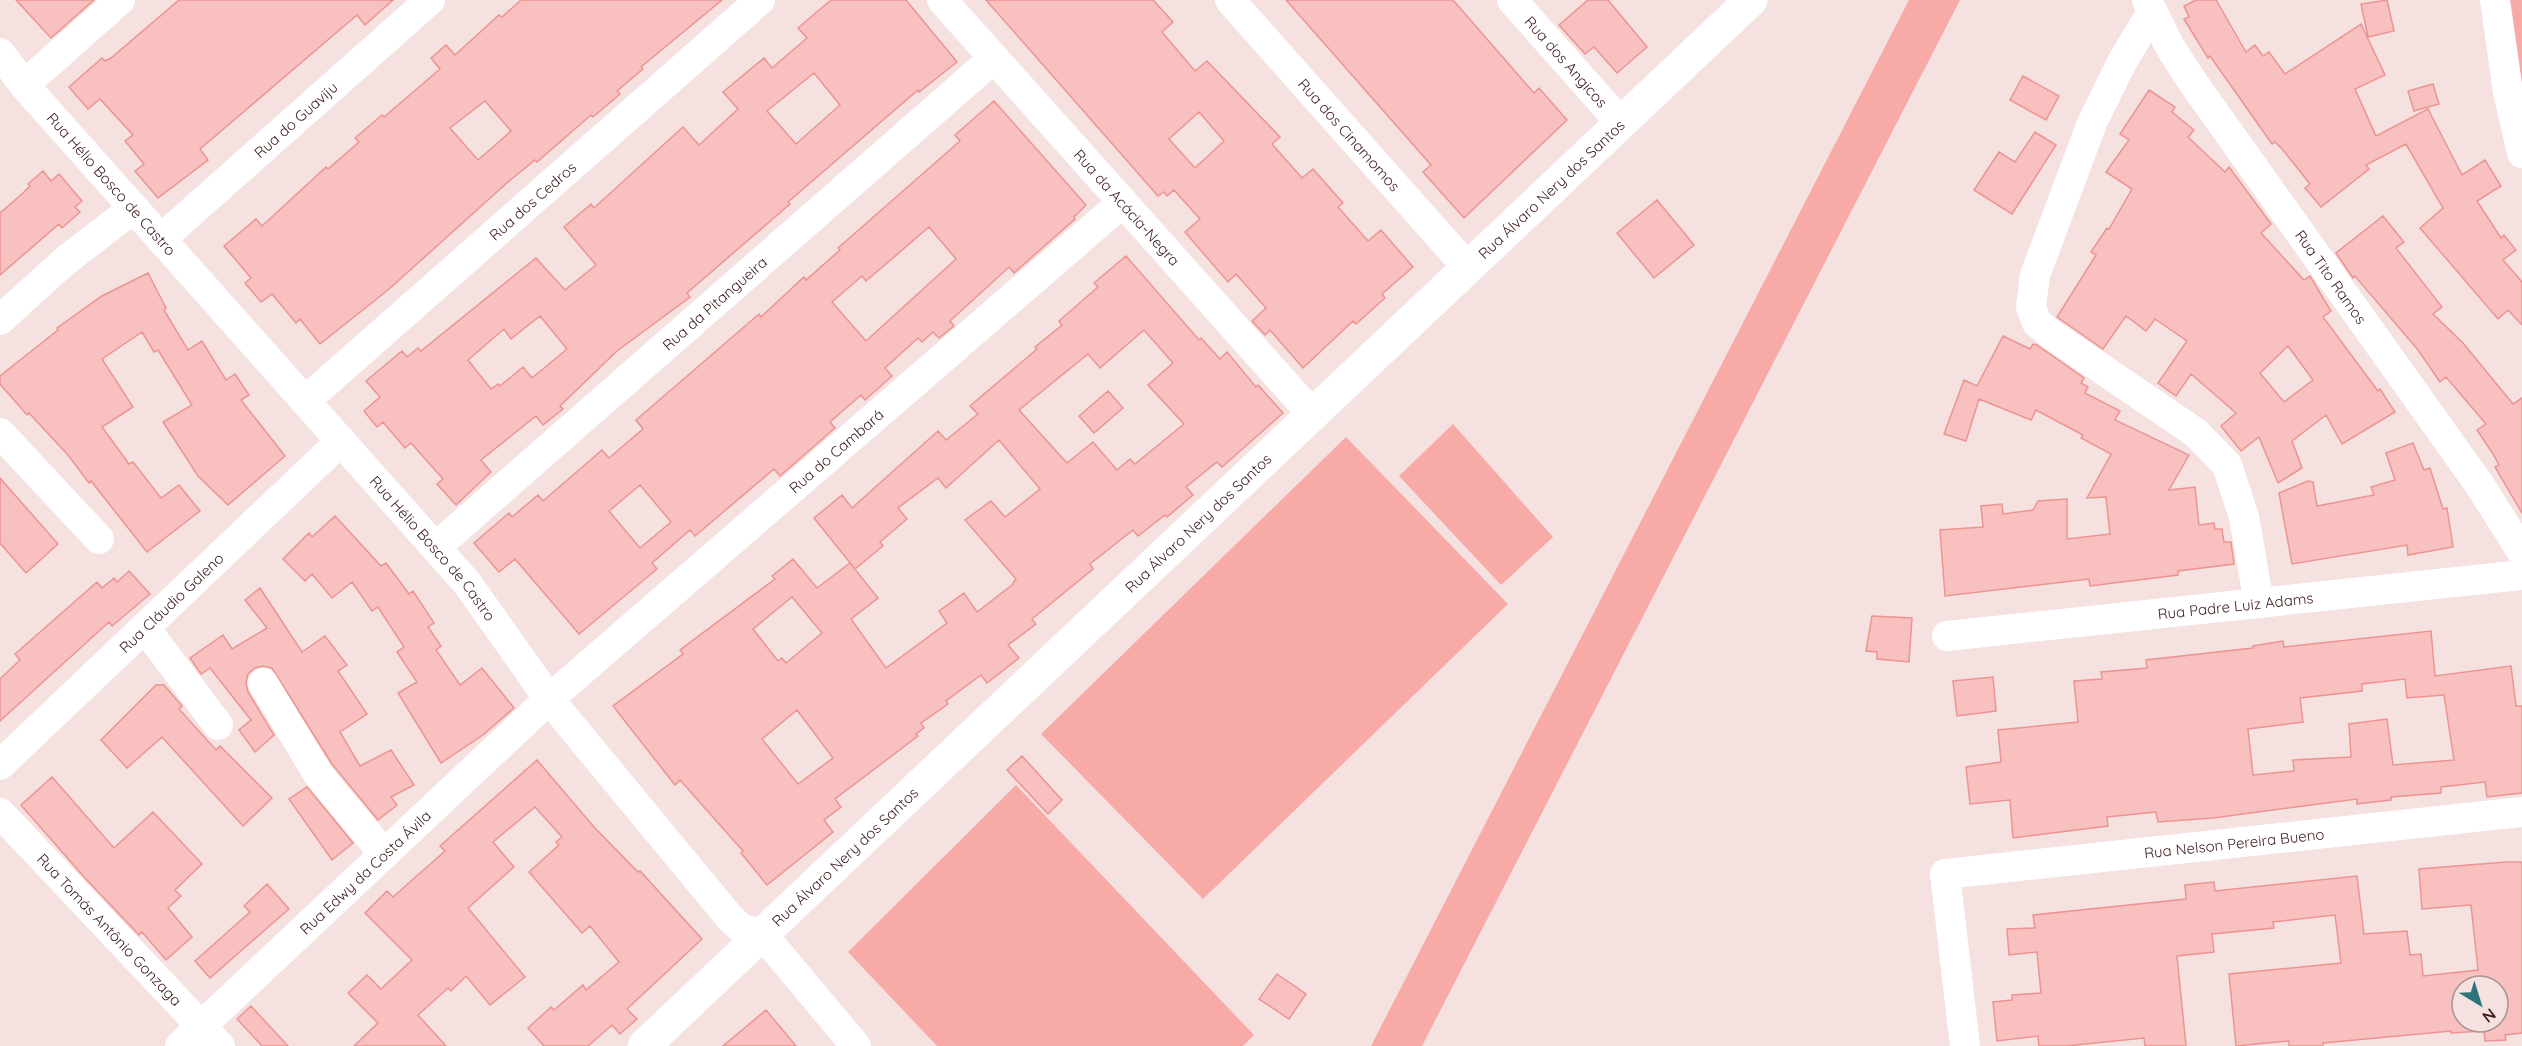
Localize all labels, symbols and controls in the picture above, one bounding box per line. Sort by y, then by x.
street label: Rua dos Angicos [1521,12,1612,111]
street label: Rua dos Cinamomos [1295,74,1405,195]
street label: Rua do Guaviju [250,77,341,162]
street label: Rua Hélio Bosco de Castro [43,108,180,259]
street label: Rua Álvaro Nery dos Santos [1474,115,1628,263]
street label: Rua da Acácia-Negra [1070,145,1184,269]
street label: Rua dos Cedros [485,157,580,244]
street label: Rua Tito Ramos [2291,226,2371,327]
street label: Rua da Pitangueira [658,252,771,354]
street label: Rua do Cambará [785,404,887,497]
street label: Rua Álvaro Nery dos Santos [1121,449,1275,596]
street label: Rua Hélio Bosco de Castro [366,471,500,624]
street label: Rua Cláudio Galeno [115,548,227,657]
street label: Rua Padre Luiz Adams [2157,588,2314,623]
street label: Rua Álvaro Nery dos Santos [767,783,922,930]
street label: Rua Edwy da Costa Ávila [295,806,435,938]
street label: Rua Nelson Pereira Bueno [2143,824,2325,862]
street label: Rua Tomás Antônio Gonzaga [33,849,186,1009]
north arrow [2450,974,2510,1034]
text: N [2478,1004,2500,1027]

